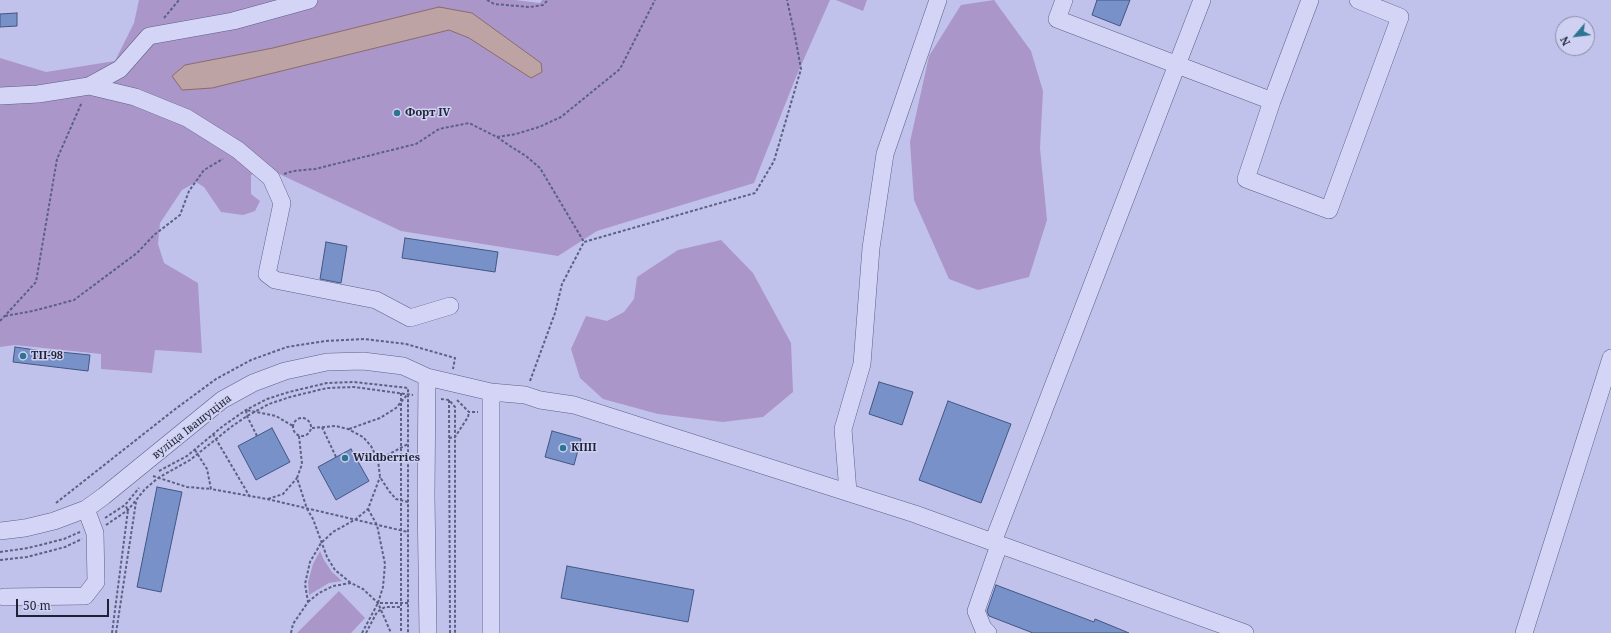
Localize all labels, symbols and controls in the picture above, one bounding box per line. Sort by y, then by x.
north arrow [1555,16,1595,56]
text: N [1556,34,1574,49]
place label: Форт IV [405,106,450,120]
marker: Форт IV [392,108,402,118]
place label: ТП-98 [31,349,63,363]
marker: ТП-98 [18,351,28,361]
street label: вуліца Івашуціна [150,392,234,462]
place label: КПП [571,441,597,455]
marker: КПП [558,443,568,453]
place label: Wildberries [353,451,420,465]
marker: Wildberries [340,453,350,463]
scale bar [18,591,111,617]
text: 50 m [23,597,51,614]

